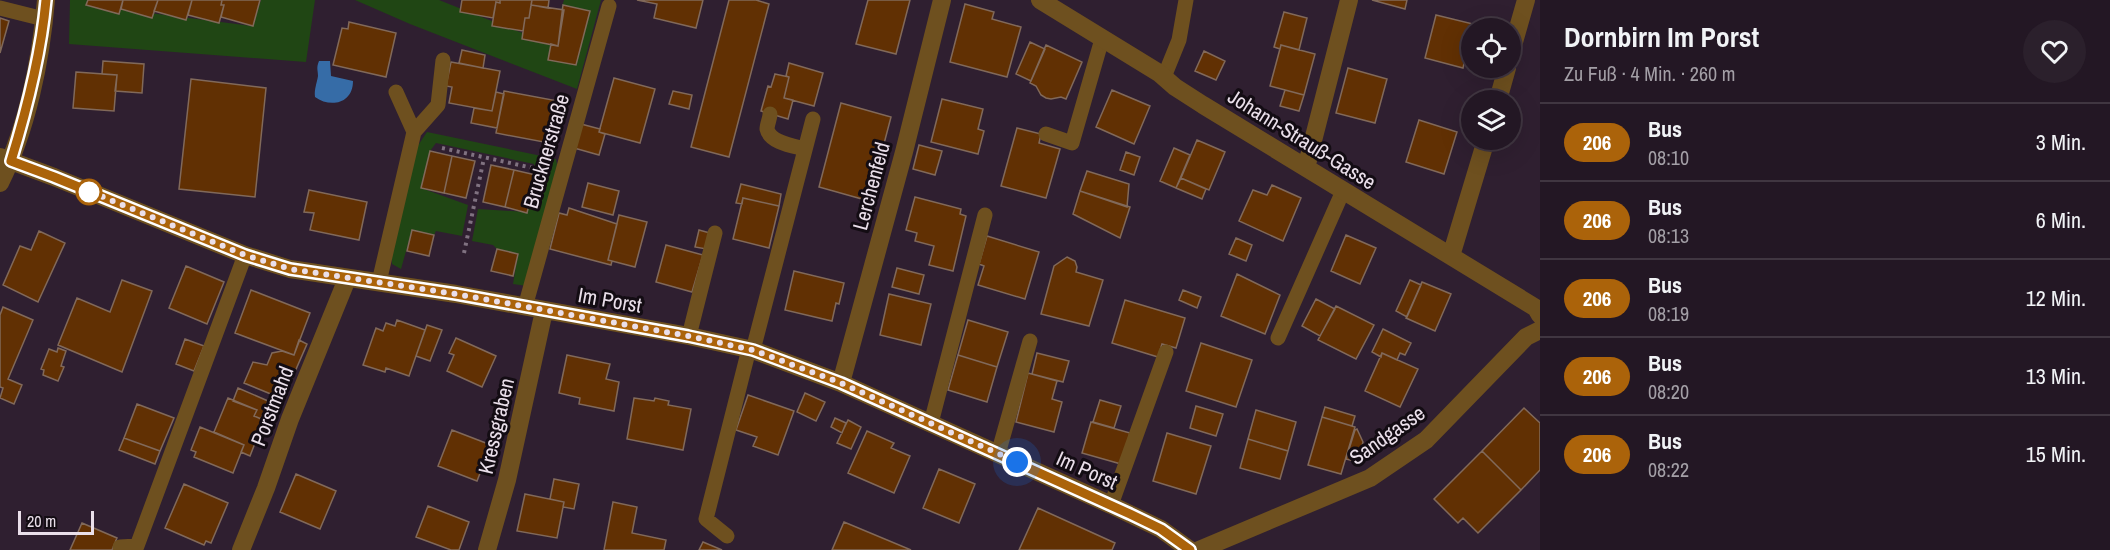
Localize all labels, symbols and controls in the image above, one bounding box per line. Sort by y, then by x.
map controls [1461,18,1521,150]
button: locate [1461,18,1521,78]
text: Dornbirn Im Porst [1564,18,1759,56]
button: heart [2023,20,2086,83]
text: Zu Fuß · 4 Min. · 260 m [1564,60,1735,87]
street label: Johann-Strauß-Gasse [1222,82,1382,196]
street label: Brucknerstraße [516,90,576,212]
button: layers [1461,90,1521,150]
text: Bus [1648,114,1682,144]
text: 3 Min. [2036,127,2086,157]
text: 206 [1583,128,1611,157]
street label: Lerchenfeld [845,139,897,233]
text: 08:10 [1648,144,1689,171]
unlabelled marker [76,179,102,205]
text: Bus [1648,192,1682,222]
text: 6 Min. [2036,205,2086,235]
text: 206 [1583,206,1611,235]
text: 08:13 [1648,222,1689,249]
text: Bus [1648,270,1682,300]
street label: Im Porst [576,280,644,320]
text: 12 Min. [2026,283,2086,313]
text: 206 [1583,284,1611,313]
text: 08:19 [1648,300,1689,327]
text: Bus [1648,348,1682,378]
text: 13 Min. [2026,361,2086,391]
street label: Porstmahd [244,362,300,450]
text: 206 [1583,362,1611,391]
street label: Kressgraben [471,375,521,477]
text: 08:20 [1648,378,1689,405]
street label: Sandgasse [1343,398,1431,472]
text: Bus [1648,426,1682,456]
text: 15 Min. [2026,439,2086,469]
text: 206 [1583,440,1611,469]
street label: Im Porst [1052,444,1122,496]
your location [1002,447,1032,477]
text: 08:22 [1648,456,1689,483]
scale bar [18,508,94,536]
text: 20 m [27,510,56,532]

